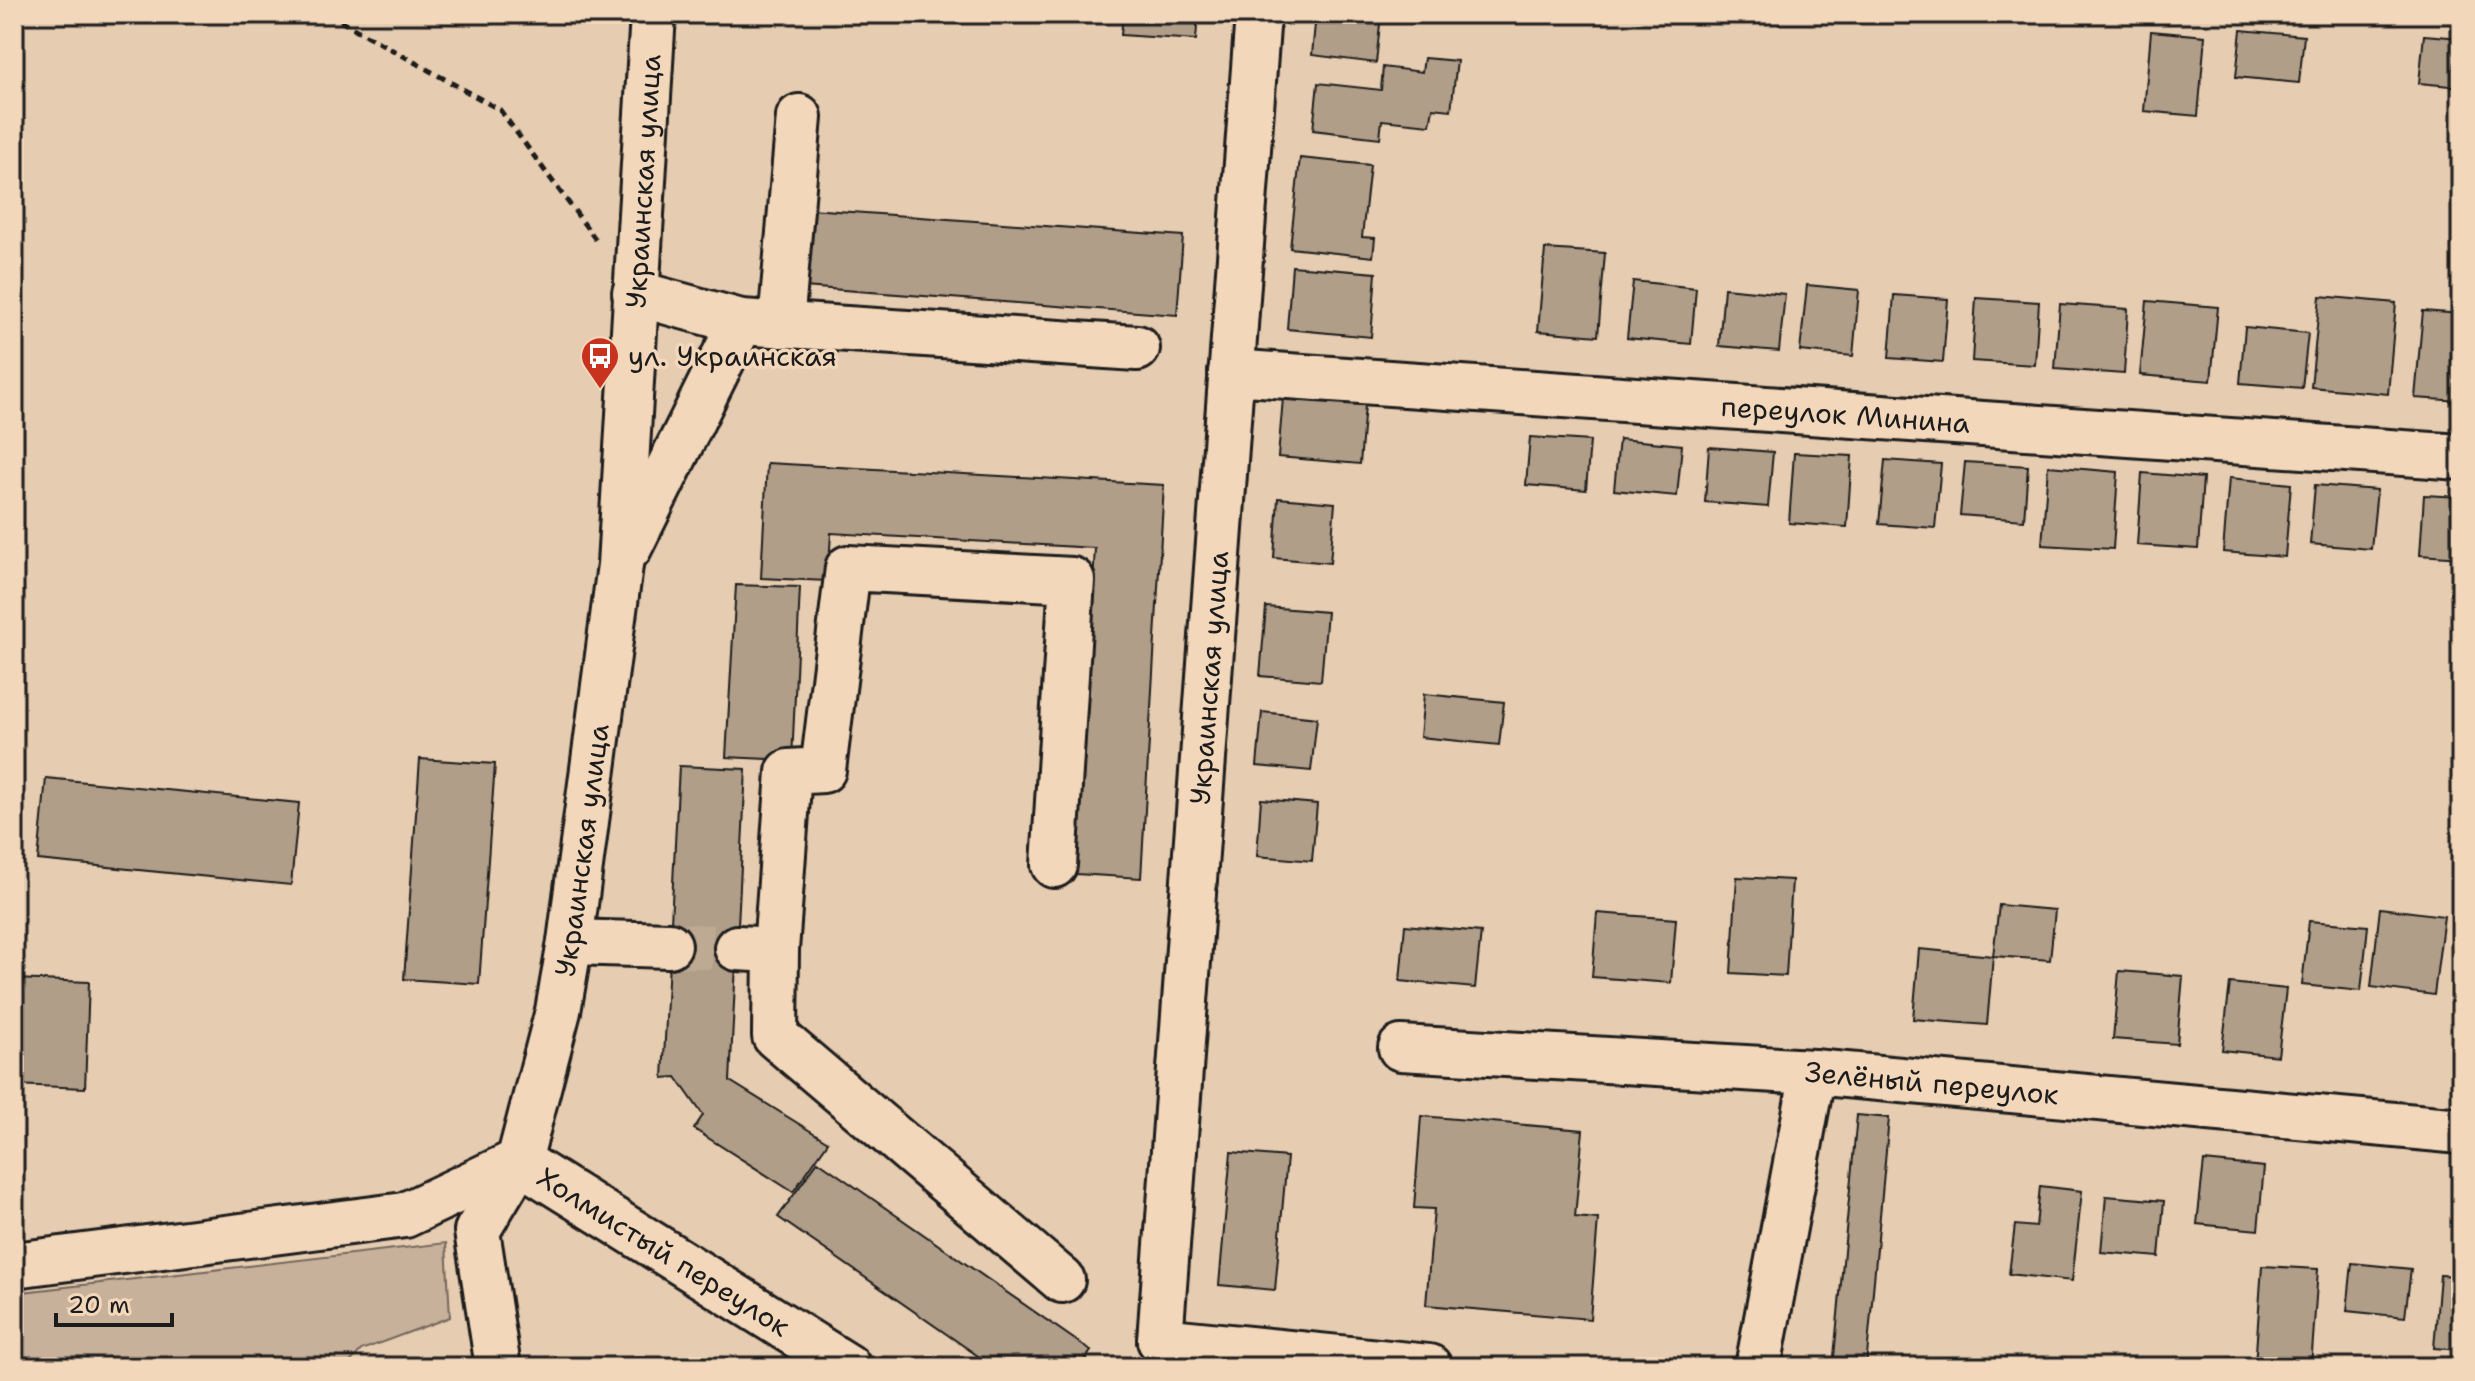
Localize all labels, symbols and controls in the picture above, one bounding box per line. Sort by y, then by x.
street label: Украинская улица [616,53,670,310]
bus stop icon: ул. Украинская [579,335,621,390]
place label: ул. Украинская [628,337,837,375]
street label: переулок Минина [1720,387,1971,442]
street label: Украинская улица [1181,549,1237,806]
street label: Украинская улица [545,721,618,979]
street label: Зелёный переулок [1803,1052,2060,1113]
street label: Холмистый переулок [530,1158,797,1345]
scale bar [56,1277,172,1327]
text: 20 m [68,1289,130,1321]

